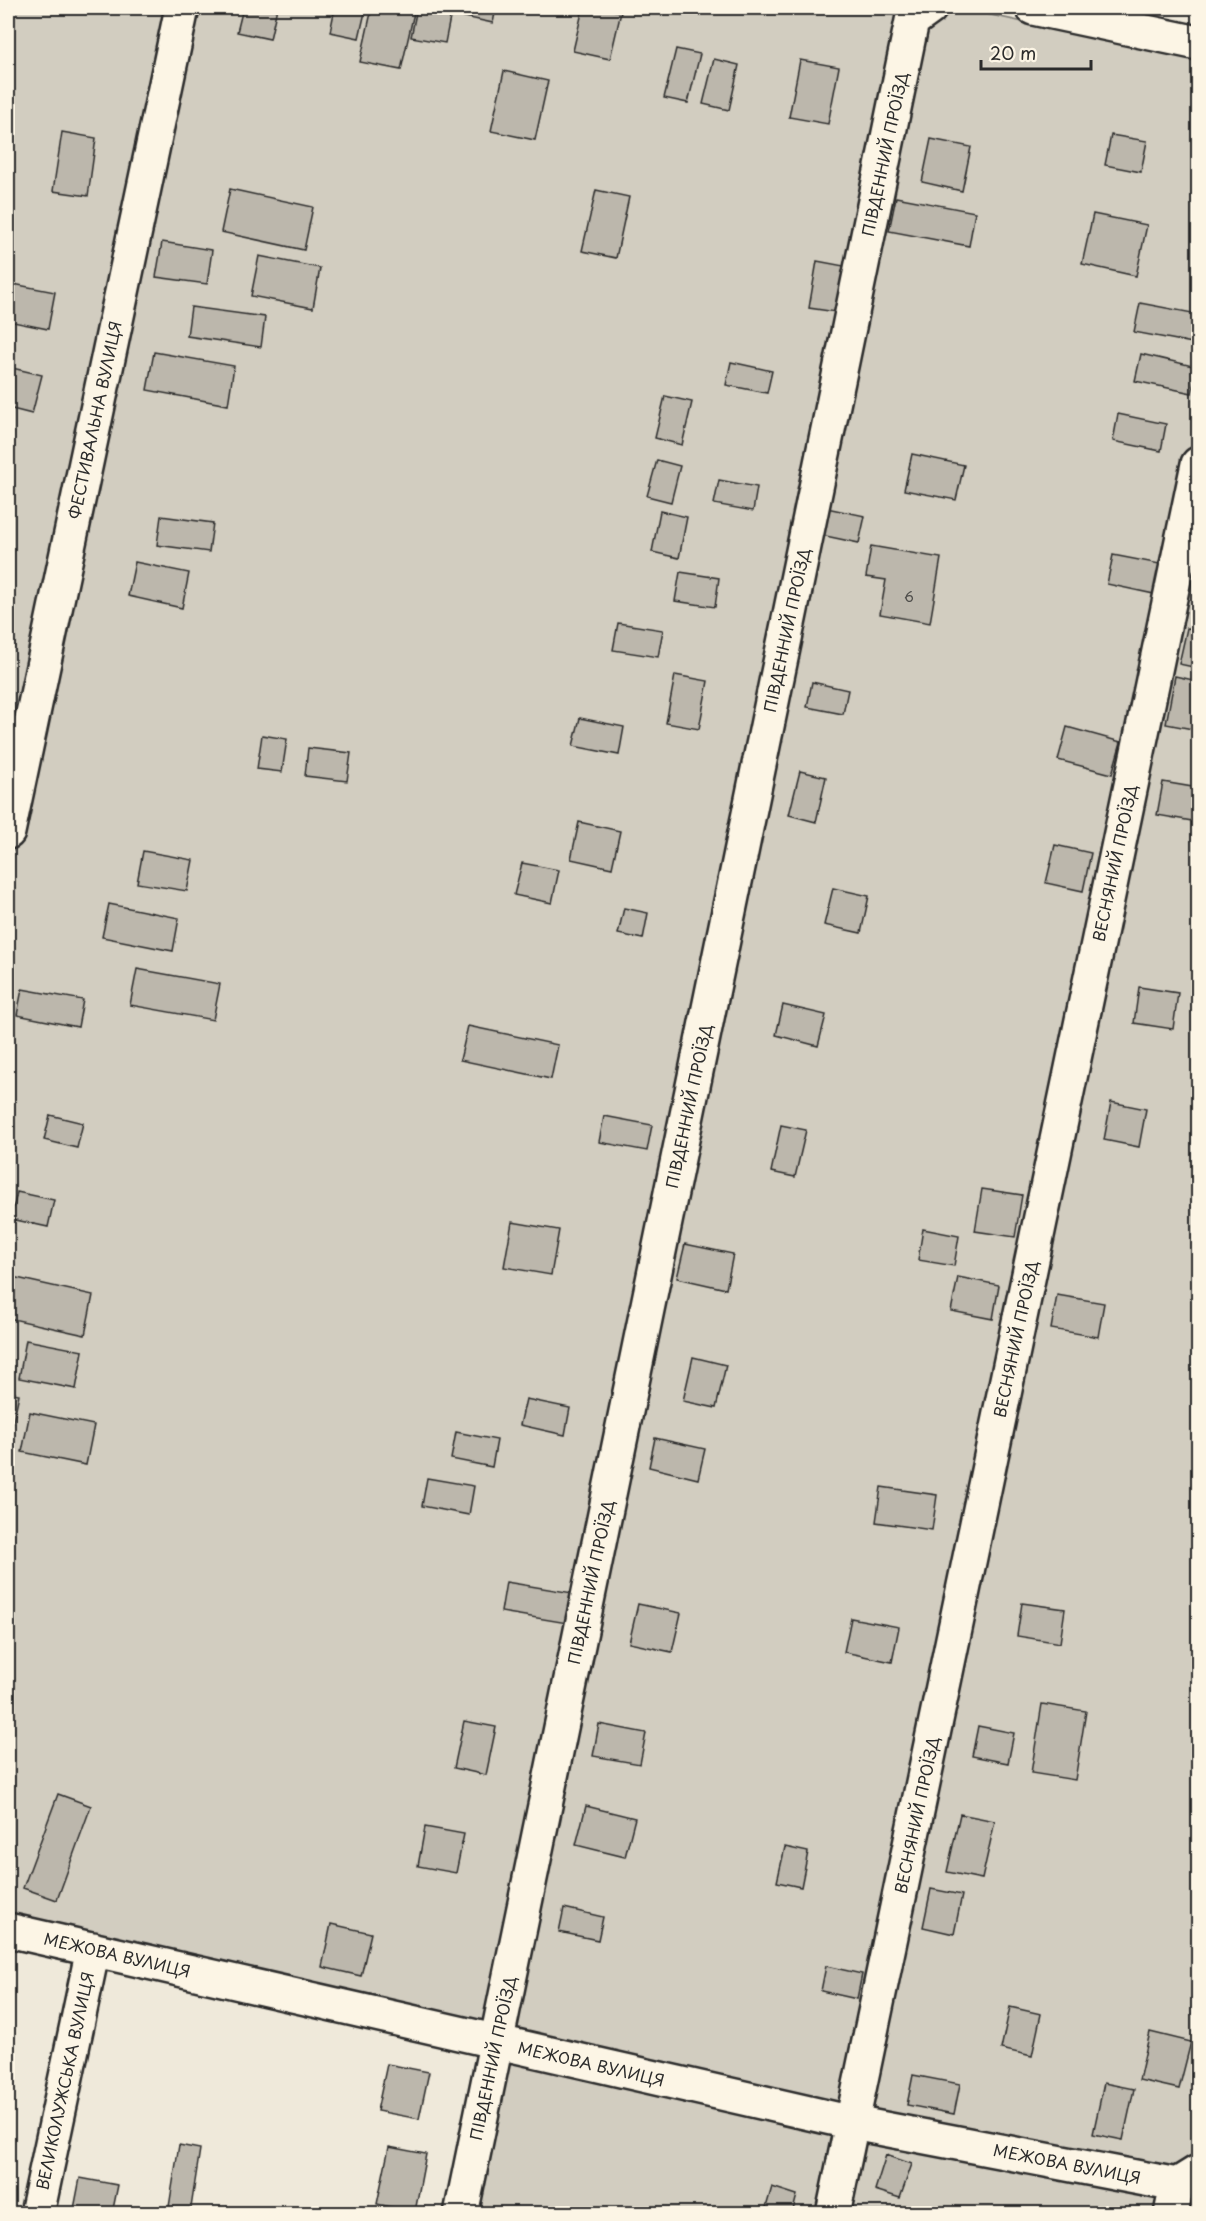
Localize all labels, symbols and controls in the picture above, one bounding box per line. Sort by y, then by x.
scale bar [981,33,1090,71]
text: 20 m [990,39,1036,66]
street label: ПІВДЕННИЙ ПРОЇЗД [855,69,913,238]
street label: ФЕСТИВАЛЬНА ВУЛИЦЯ [61,319,127,521]
street label: ПІВДЕННИЙ ПРОЇЗД [757,545,815,714]
house number: 6 [904,586,914,607]
street label: ВЕСНЯНИЙ ПРОЇЗД [1086,782,1142,943]
street label: ПІВДЕННИЙ ПРОЇЗД [659,1021,717,1190]
street label: ВЕСНЯНИЙ ПРОЇЗД [987,1258,1043,1419]
street label: ПІВДЕННИЙ ПРОЇЗД [561,1497,619,1666]
street label: ВЕСНЯНИЙ ПРОЇЗД [888,1734,944,1895]
street label: МЕЖОВА ВУЛИЦЯ [42,1925,193,1983]
street label: ВЕЛИКОЛУЖСЬКА ВУЛИЦЯ [29,1969,99,2192]
street label: ПІВДЕННИЙ ПРОЇЗД [463,1973,521,2142]
street label: МЕЖОВА ВУЛИЦЯ [516,2034,667,2092]
street label: МЕЖОВА ВУЛИЦЯ [991,2137,1143,2189]

